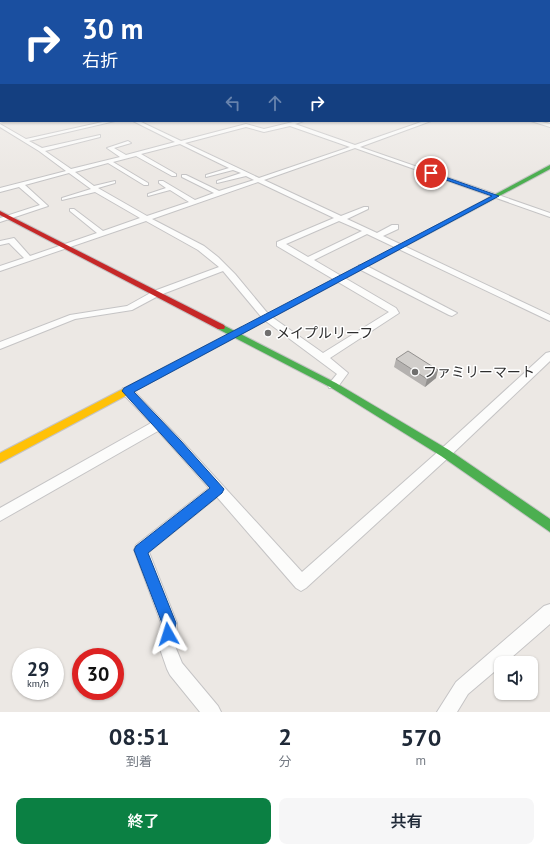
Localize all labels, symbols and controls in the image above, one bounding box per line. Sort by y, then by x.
text: 30 m [82,10,143,47]
icon: right [16,16,68,68]
text: 右折 [82,49,118,72]
icon: left [222,92,244,114]
icon: ahead [264,92,286,114]
icon: right [306,92,328,114]
pin [414,156,448,190]
icon: arrive [420,162,442,184]
place label: メイプルリーフ [276,324,373,342]
marker: メイプルリーフ [263,328,273,338]
place label: ファミリーマート [423,363,535,381]
marker: ファミリーマート [410,367,420,377]
position arrow [147,613,189,655]
speed limit sign: 30 [72,648,124,700]
text: 29 [27,656,49,682]
map controls [494,656,538,700]
button: sound [494,656,538,700]
text: km/h [27,677,49,690]
text: 08:51 [109,721,170,752]
text: 2 [278,721,292,752]
text: 570 [400,722,441,753]
text: m [416,752,426,769]
text: 到着 [126,753,152,770]
text: 分 [279,753,292,770]
button: 終了 [16,798,271,844]
button: 共有 [279,798,534,844]

